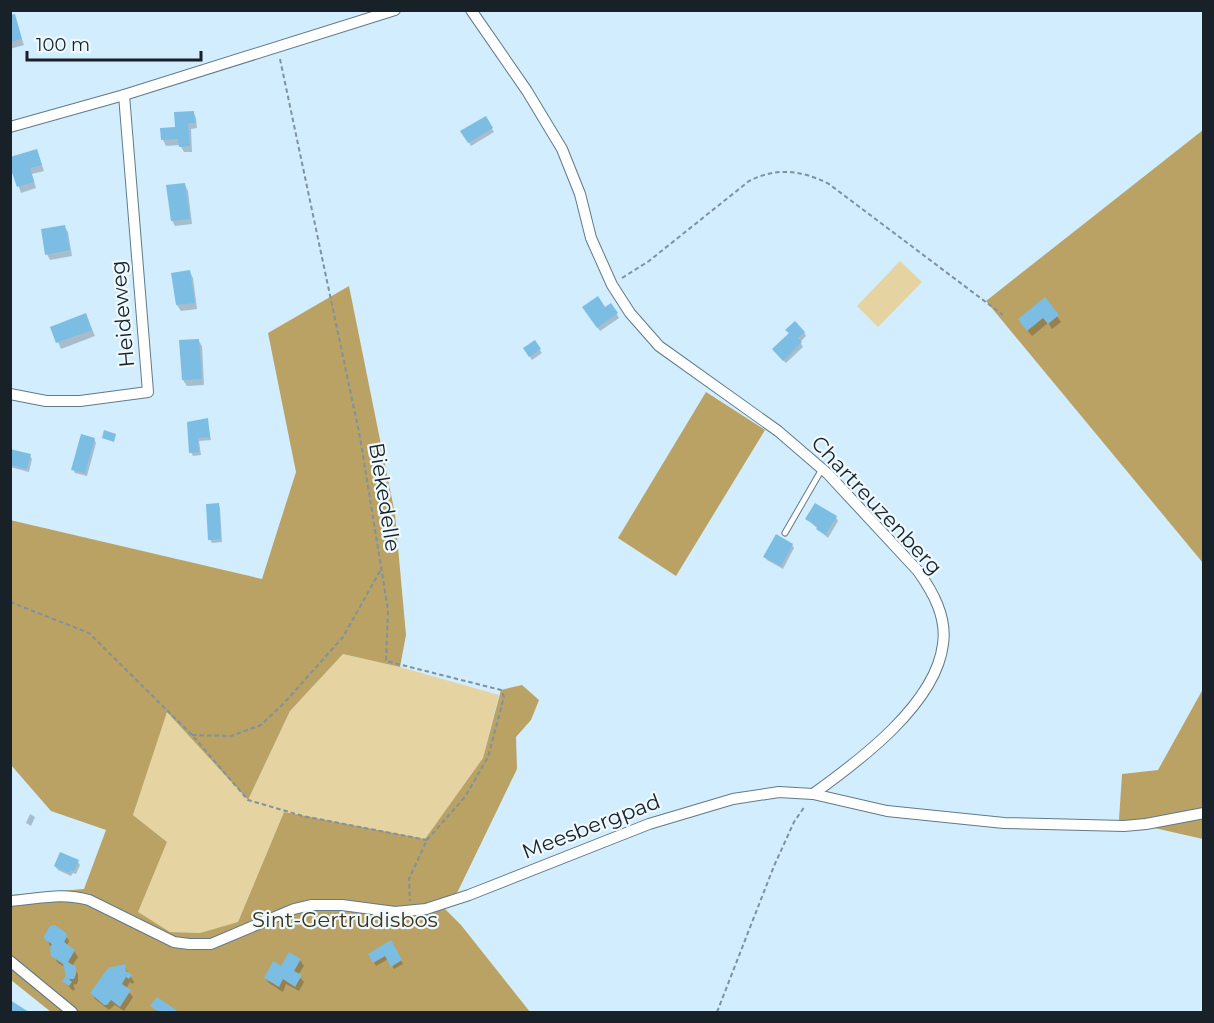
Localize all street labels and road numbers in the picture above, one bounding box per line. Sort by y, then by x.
street label: Heideweg [105,259,139,369]
street label: Chartreuzenberg [806,430,948,580]
street label: Biekedelle [364,441,406,553]
street label: Meesbergpad [518,788,664,864]

